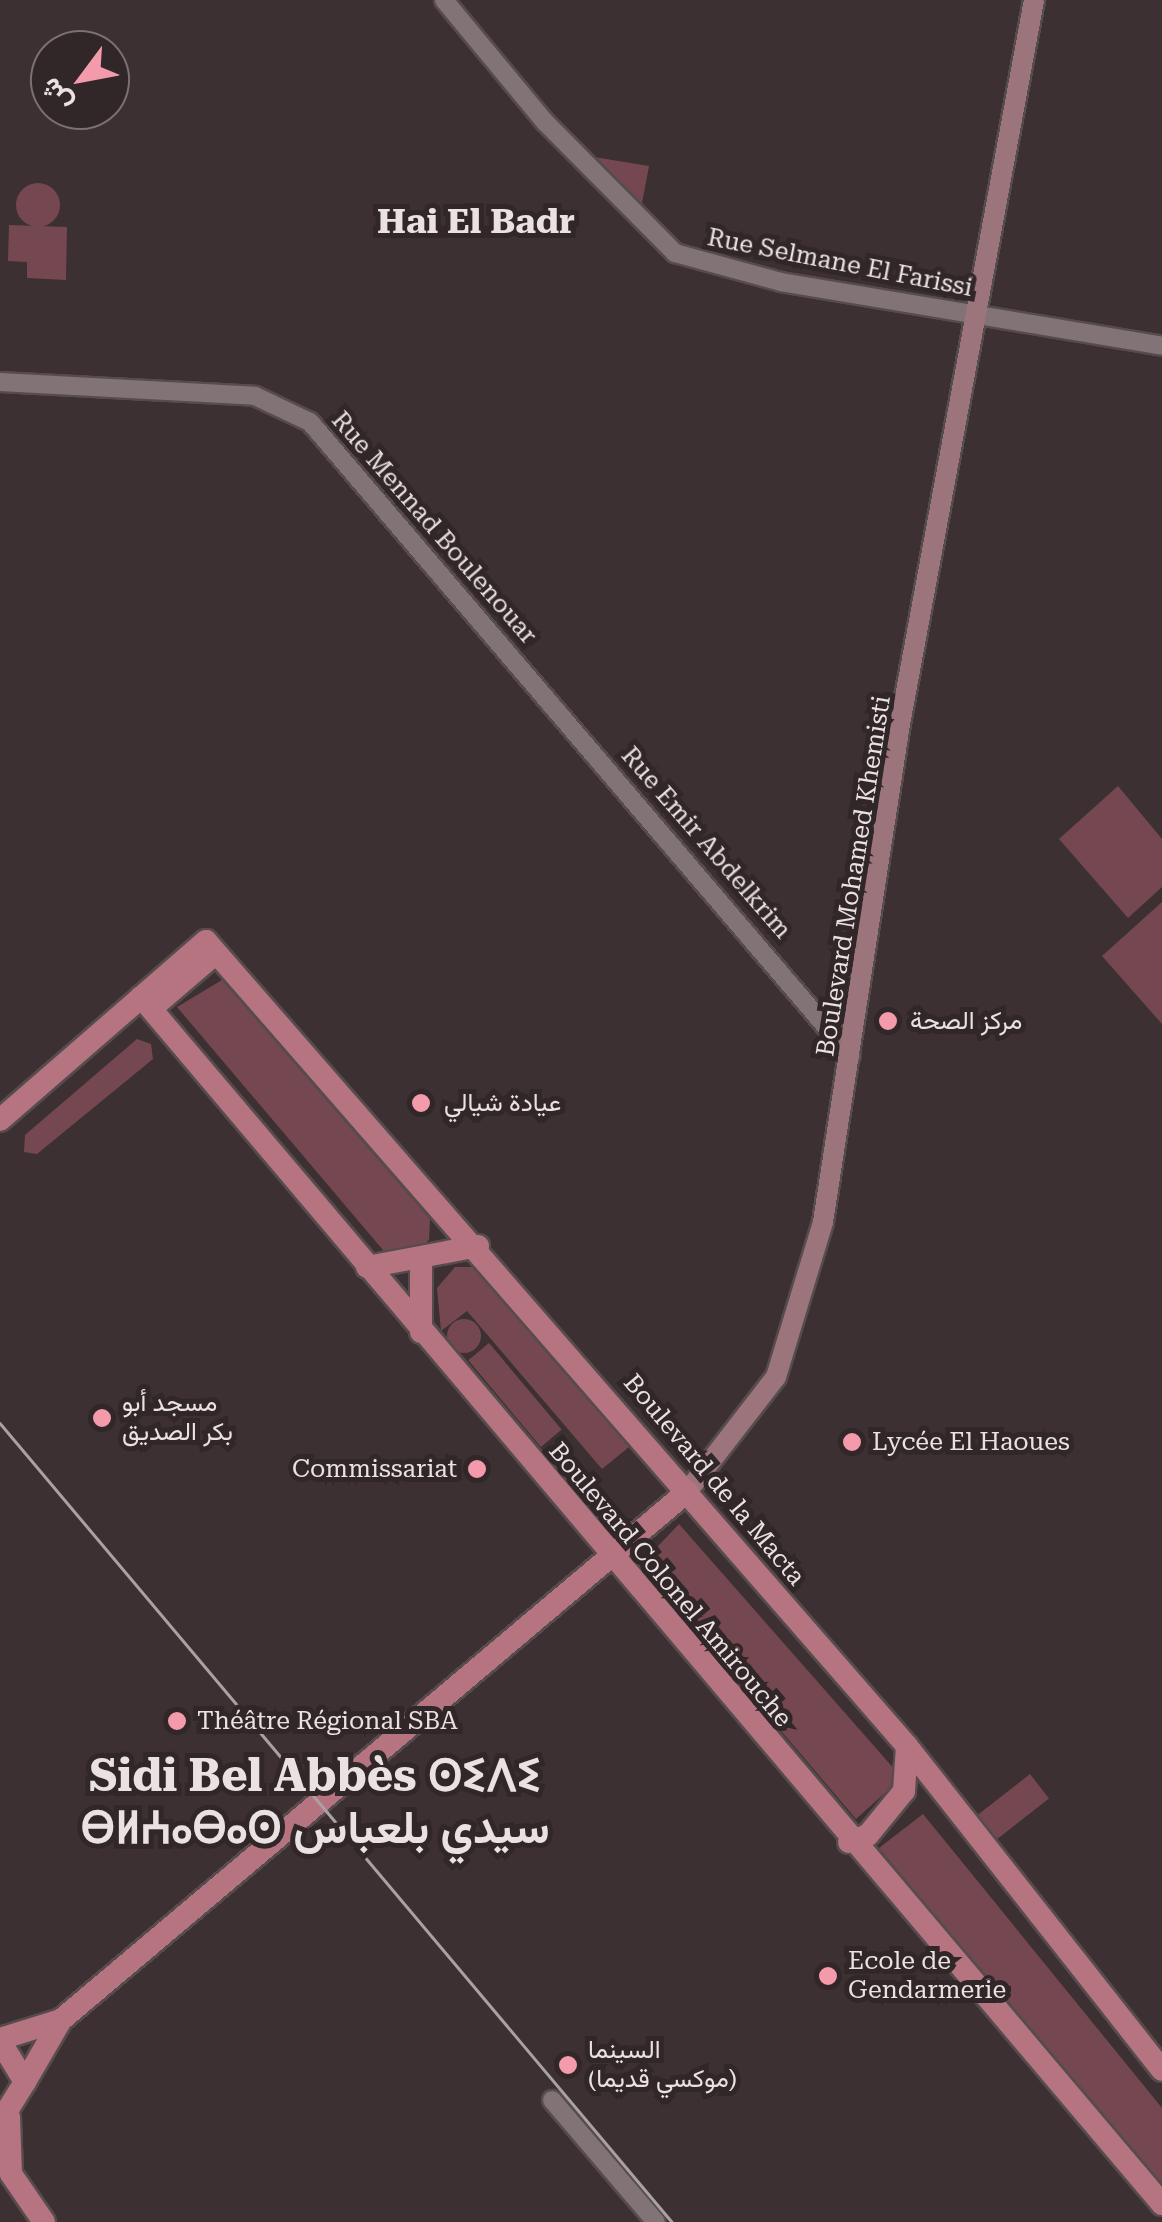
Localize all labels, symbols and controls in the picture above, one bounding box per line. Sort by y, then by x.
north arrow [30,30,130,130]
text: ش [33,72,79,118]
district label: Hai El Badr [377,201,575,243]
street label: Rue Selmane El Farissi [705,223,975,303]
street label: Rue Mennad Boulenouar [325,406,543,650]
street label: Boulevard Mohamed Khemisti [811,694,897,1058]
street label: Rue Emir Abdelkrim [615,741,797,945]
place label: مركز الصحة [910,1006,1022,1036]
marker: مركز الصحة [875,1008,901,1034]
place label: عيادة شيالي [444,1088,561,1118]
marker: عيادة شيالي [408,1090,434,1116]
street label: Boulevard de la Macta [617,1368,811,1592]
place label: مسجد أبو بكر الصديق [122,1389,233,1448]
marker: مسجد أبو بكر الصديق [91,1407,113,1429]
place label: Lycée El Haoues [872,1427,1070,1457]
marker: Lycée El Haoues [841,1431,863,1453]
street label: Boulevard Colonel Amirouche [542,1437,798,1733]
place label: Commissariat [292,1454,457,1484]
marker: Commissariat [466,1458,488,1480]
place label: Théâtre Régional SBA [197,1706,458,1736]
marker: Théâtre Régional SBA [166,1710,188,1732]
district label: Sidi Bel Abbès ⵙⵉⴷⵉ ⴱⵍⵄⴰⴱⴰⵙ سيدي بلعباس [80,1749,550,1855]
place label: Ecole de Gendarmerie [848,1947,1006,2006]
marker: Ecole de Gendarmerie [817,1965,839,1987]
place label: السينما (موكسي قديما) [588,2036,737,2095]
marker: السينما (موكسي قديما) [557,2054,579,2076]

